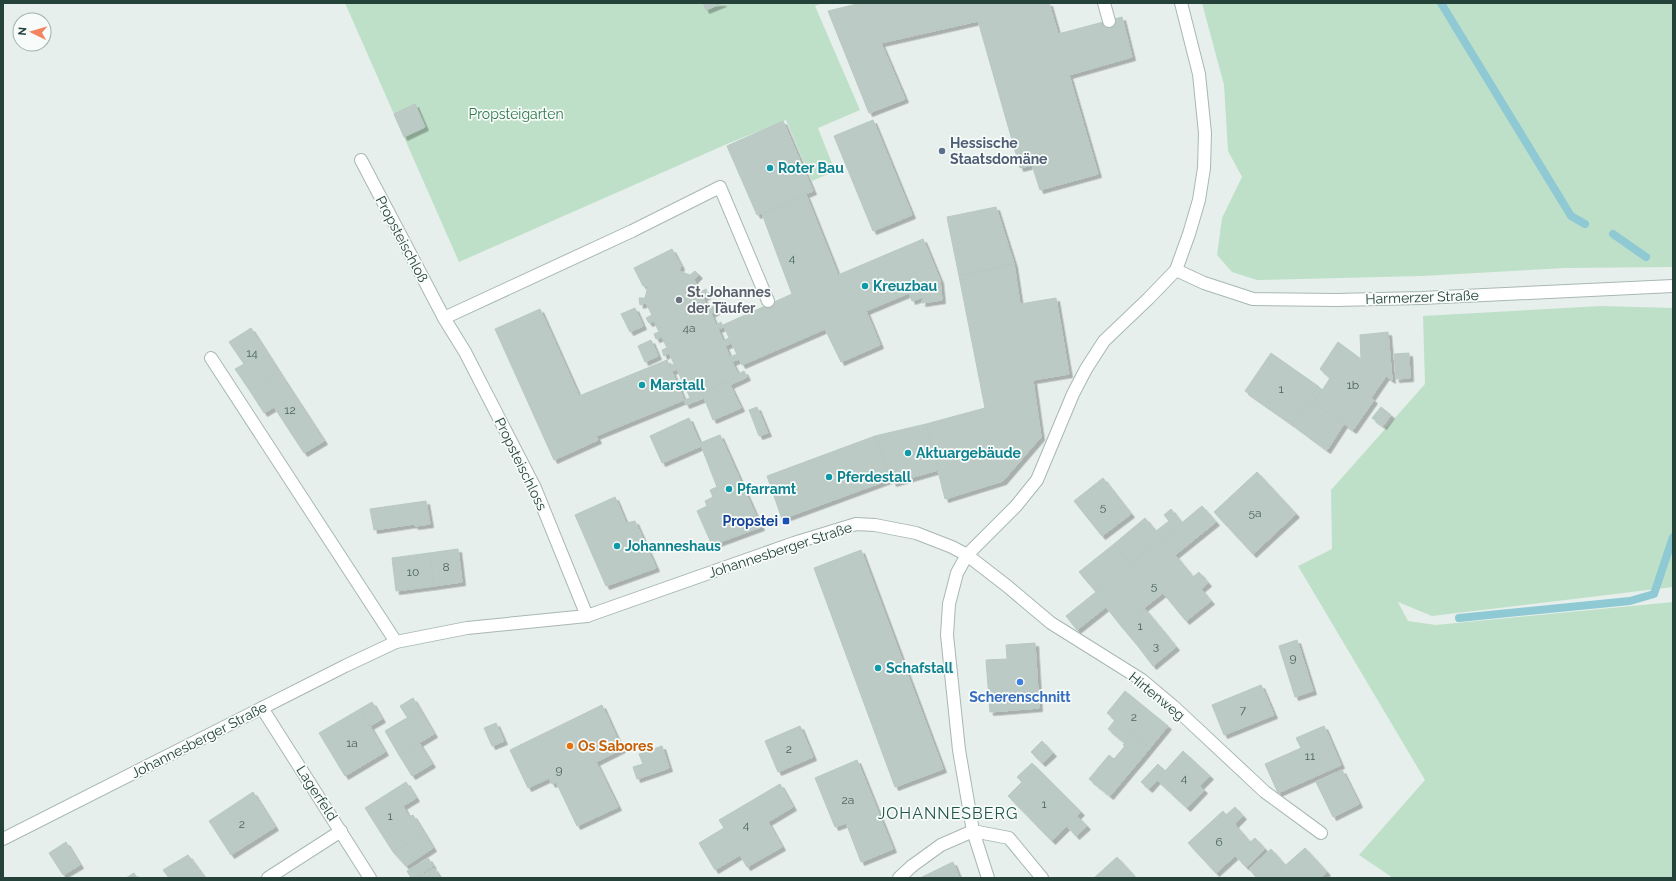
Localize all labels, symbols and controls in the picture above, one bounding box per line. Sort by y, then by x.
north arrow [12,12,52,52]
text: N [16,26,29,36]
park label: Propsteigarten [468,106,564,122]
place label: Hessische Staatsdomäne [950,135,1048,167]
marker: Hessische Staatsdomäne [937,146,947,156]
place label: Roter Bau [778,160,844,176]
marker: Roter Bau [765,163,775,173]
street label: Propsteischloß [373,193,432,285]
house number: 4 [789,251,796,265]
place label: Kreuzbau [873,278,938,294]
marker: Kreuzbau [860,281,870,291]
place label: St. Johannes der Täufer [687,284,771,316]
street label: Harmerzer Straße [1365,287,1479,307]
marker: St. Johannes der Täufer [674,295,684,305]
house number: 4a [682,321,696,335]
house number: 14 [246,346,258,360]
place label: Marstall [650,377,705,393]
house number: 1b [1347,378,1359,392]
marker: Marstall [637,380,647,390]
house number: 1 [1278,382,1284,396]
house number: 12 [284,403,296,417]
street label: Propsteischloss [492,415,550,513]
place label: Aktuargebäude [916,445,1021,461]
marker: Aktuargebäude [903,448,913,458]
place label: Pferdestall [837,469,912,485]
marker: Pferdestall [824,472,834,482]
place label: Pfarramt [737,481,797,497]
marker: Pfarramt [724,484,734,494]
house number: 5 [1100,500,1107,514]
house number: 5a [1248,506,1262,520]
place label: Propstei [722,513,778,529]
marker: Propstei [781,516,791,526]
street label: Johannesberger Straße [706,519,854,581]
place label: Johanneshaus [625,538,721,554]
marker: Johanneshaus [612,541,622,551]
house number: 8 [442,560,450,574]
house number: 10 [407,565,419,579]
house number: 5 [1151,579,1158,593]
house number: 1 [1137,619,1143,633]
house number: 3 [1153,639,1159,653]
house number: 9 [1289,651,1297,665]
place label: Schafstall [886,660,954,676]
marker: Schafstall [873,663,883,673]
street label: Hirtenweg [1126,669,1188,723]
marker: Scherenschnitt [1015,677,1025,687]
place label: Scherenschnitt [969,689,1071,705]
street label: Johannesberger Straße [128,699,270,781]
house number: 7 [1240,703,1247,717]
house number: 2 [1131,710,1137,724]
house number: 1a [346,736,358,750]
place label: Os Sabores [578,738,653,754]
marker: Os Sabores [565,741,575,751]
house number: 2 [786,742,792,756]
house number: 11 [1305,749,1315,763]
street label: Lagerfeld [293,762,341,824]
house number: 9 [555,763,563,777]
house number: 4 [1181,771,1188,785]
house number: 2a [842,793,854,807]
house number: 1 [1041,797,1047,811]
district label: JOHANNESBERG [878,804,1018,823]
house number: 1 [387,809,393,823]
house number: 2 [239,817,245,831]
house number: 4 [743,818,750,832]
house number: 6 [1215,835,1223,849]

